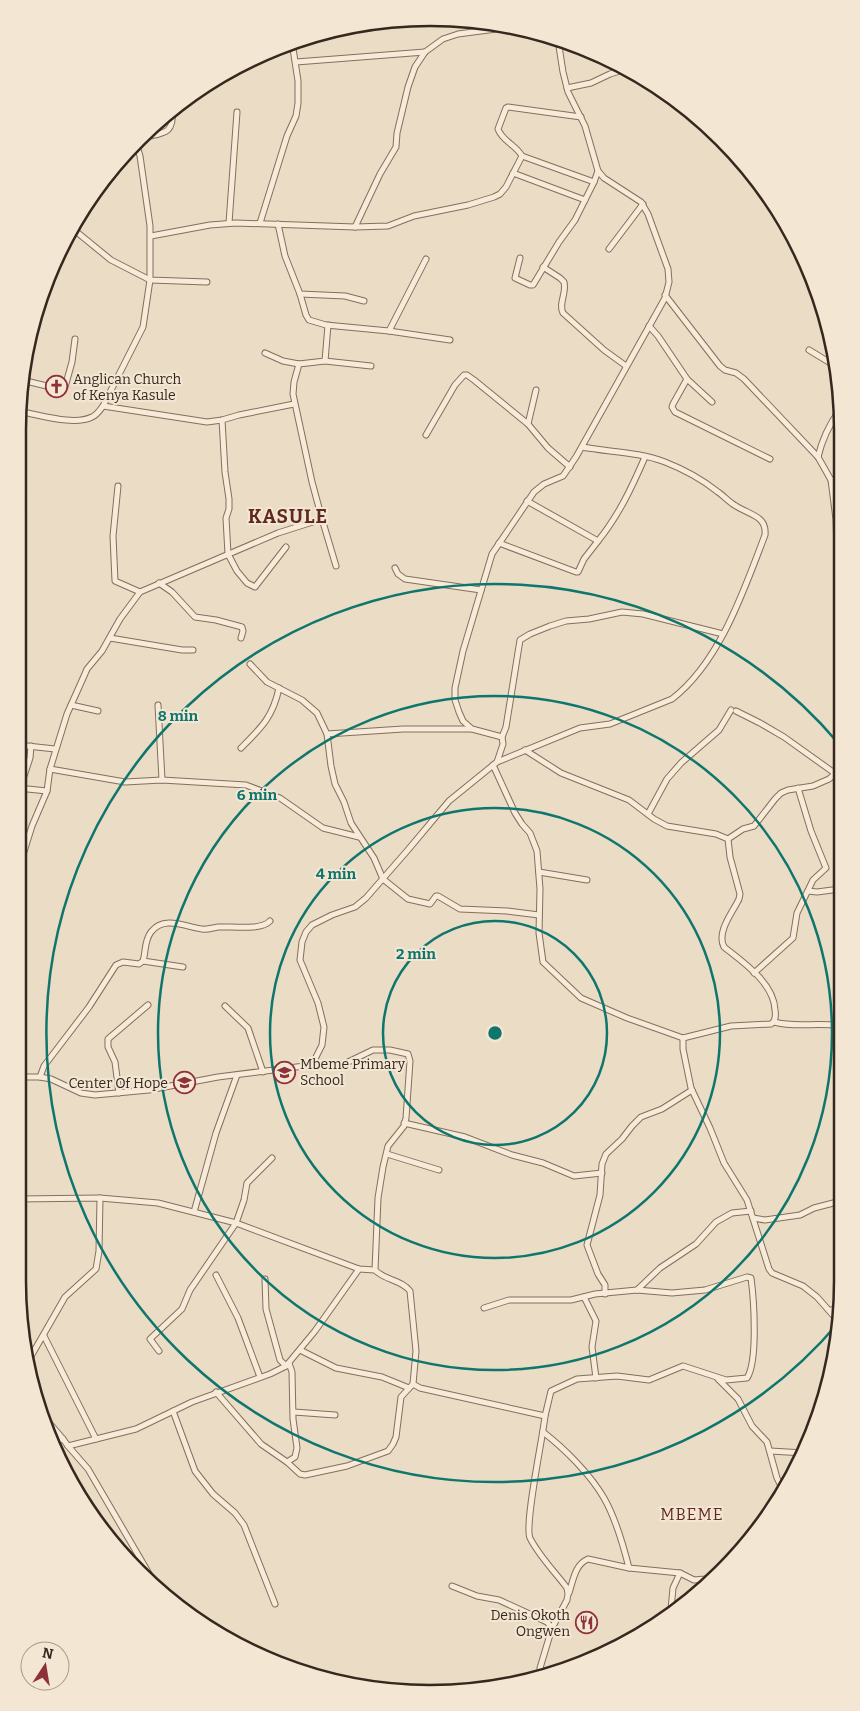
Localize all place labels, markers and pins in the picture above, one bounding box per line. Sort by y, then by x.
place label: Anglican Church of Kenya Kasule [73,371,181,404]
church icon: Anglican Church of Kenya Kasule [45,375,69,399]
centre of rings [486,1024,504,1042]
place label: Mbeme Primary School [300,1056,406,1089]
school or university icon: Mbeme Primary School [272,1060,296,1084]
school or university icon: Center Of Hope [172,1071,196,1095]
place label: Center Of Hope [68,1075,168,1092]
place label: Denis Okoth Ongwen [490,1607,570,1640]
restaurant icon: Denis Okoth Ongwen [574,1611,598,1635]

